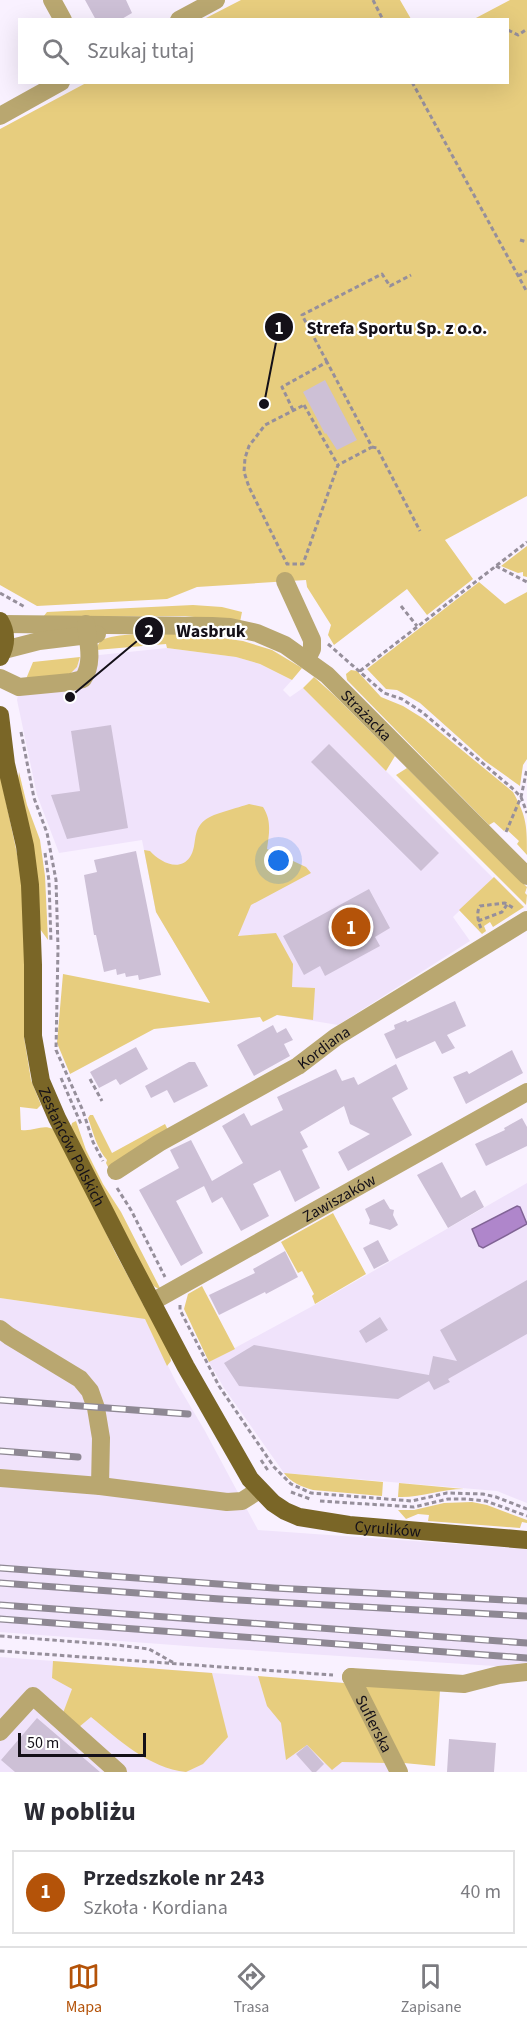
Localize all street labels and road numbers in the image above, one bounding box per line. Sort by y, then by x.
street label: Strażacka [335,685,397,746]
street label: Kordiana [293,1021,355,1075]
street label: Zesłańców Polskich [33,1083,110,1210]
street label: Zawiszaków [299,1169,380,1228]
street label: Cyrulików [354,1516,422,1543]
street label: Suflerska [350,1691,397,1757]

